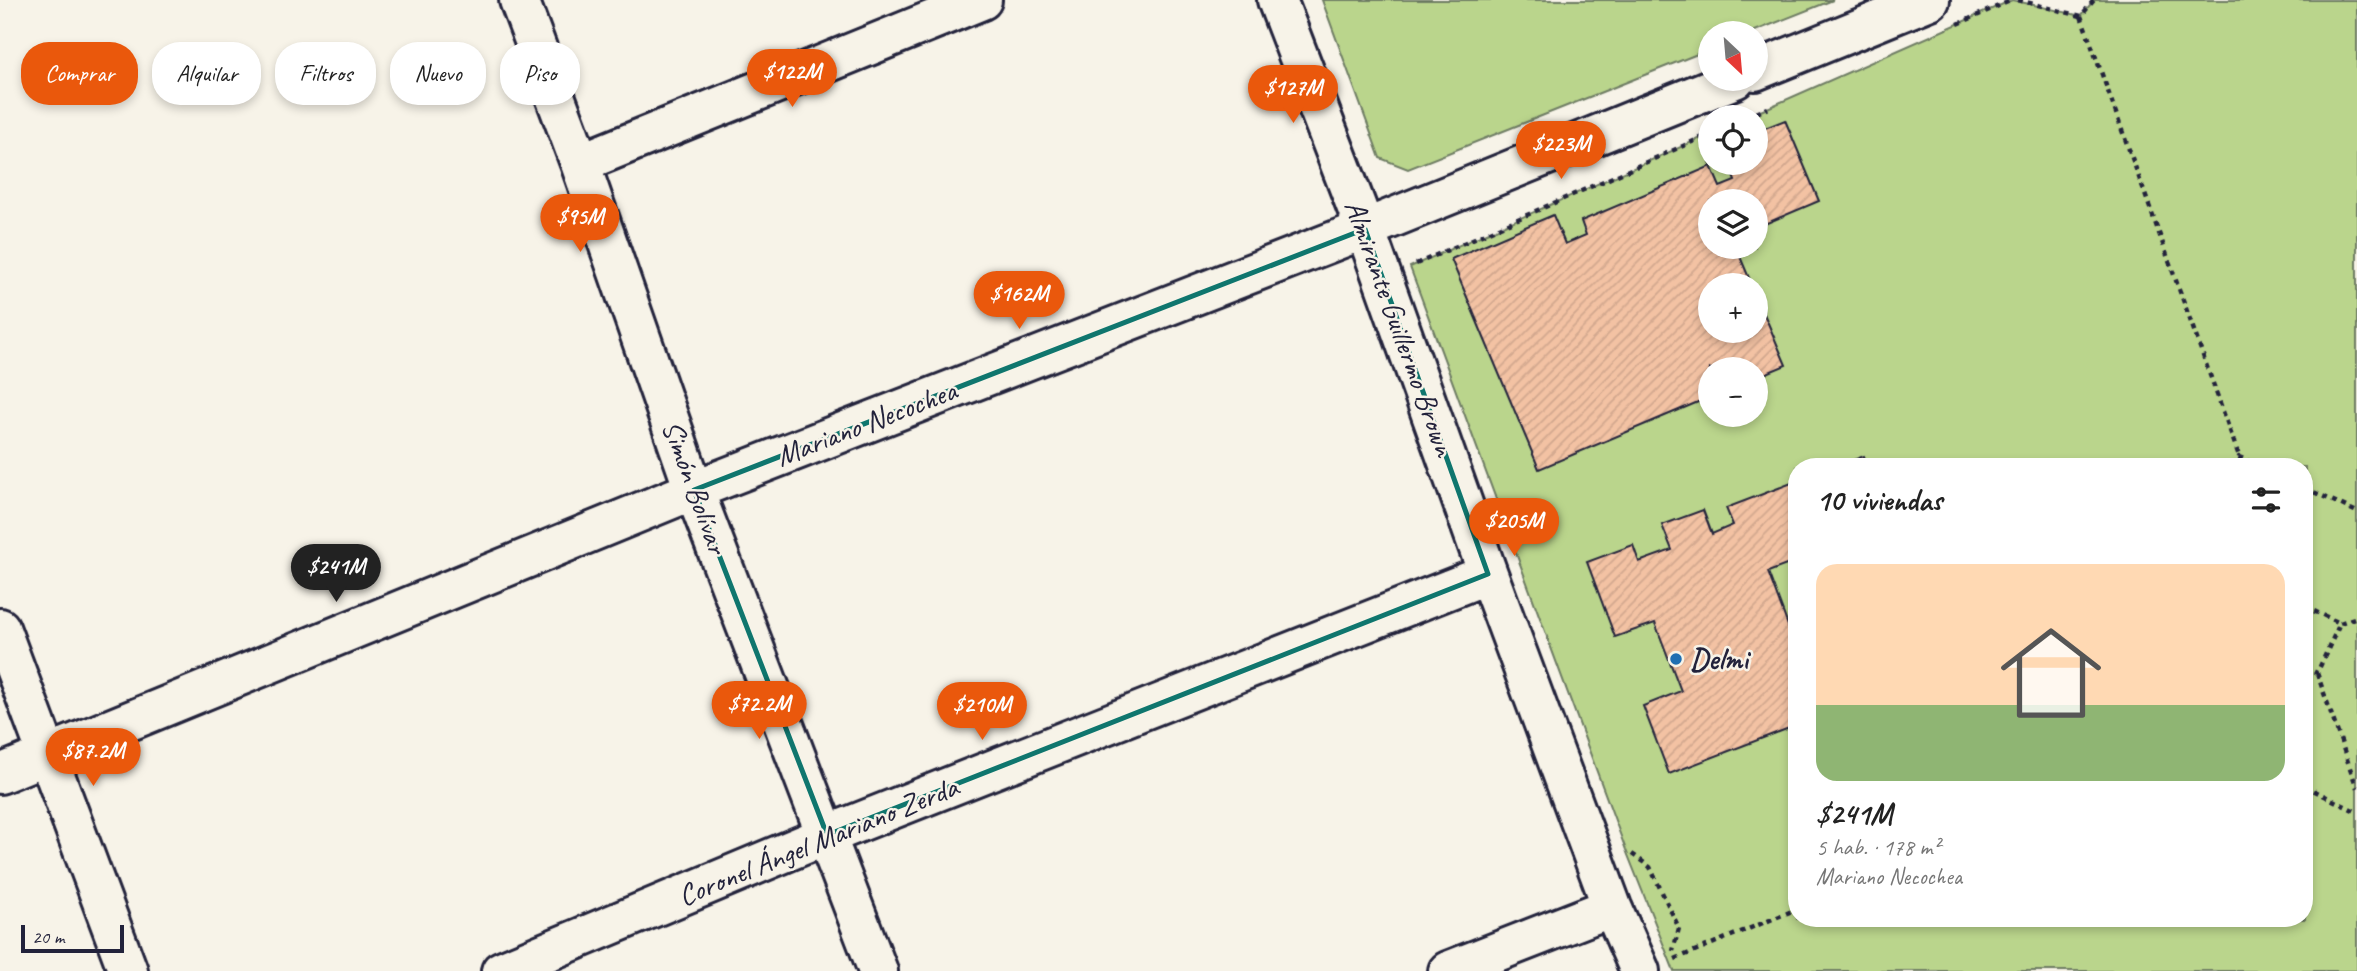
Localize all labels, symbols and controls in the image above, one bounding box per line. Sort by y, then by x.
north arrow [1698,21,1768,91]
map controls [1698,21,1768,427]
chip: Comprar [21,42,138,105]
chip: Alquilar [152,42,261,105]
chip: Filtros [275,42,376,105]
chip: Nuevo [390,42,486,105]
chip: Piso [500,42,580,105]
pin: $122M [743,50,841,109]
text: $122M [763,57,821,86]
pin: $127M [1244,66,1342,125]
text: $127M [1264,73,1322,102]
button: locate [1698,105,1768,175]
pin: $223M [1512,122,1610,181]
text: $223M [1532,129,1590,158]
button: layers [1698,189,1768,259]
pin: $95M [539,194,621,254]
street label: Almirante Guillermo Brown [1336,195,1465,463]
text: $95M [556,202,604,231]
pin: $162M [970,272,1068,331]
button: + [1698,273,1768,343]
text: $162M [990,279,1048,308]
button: − [1698,357,1768,427]
street label: Mariano Necochea [770,370,963,475]
street label: Simón Bolívar [653,415,737,561]
text: 10 viviendas [1816,481,1942,519]
icon: filters [2247,481,2285,519]
pin: $205M [1465,498,1563,558]
text: $205M [1485,506,1543,535]
pin: $241M [287,544,385,604]
text: $241M [307,552,365,581]
icon: home [1988,610,2114,736]
place label: Delmi [1690,640,1752,678]
marker: Delmi [1668,651,1684,667]
pin: $72.2M [702,682,816,741]
pin: $210M [933,682,1031,742]
text: $72.2M [728,689,790,718]
text: $210M [953,690,1011,719]
pin: $87.2M [36,728,150,788]
text: $87.2M [62,736,124,765]
street label: Coronel Ángel Mariano Zerda [672,767,965,915]
text: $241M [1816,795,1892,833]
text: 5 hab. · 178 m² [1816,833,1940,862]
text: Mariano Necochea [1816,862,1962,891]
scale bar [21,922,124,954]
text: 20 m [32,925,64,949]

